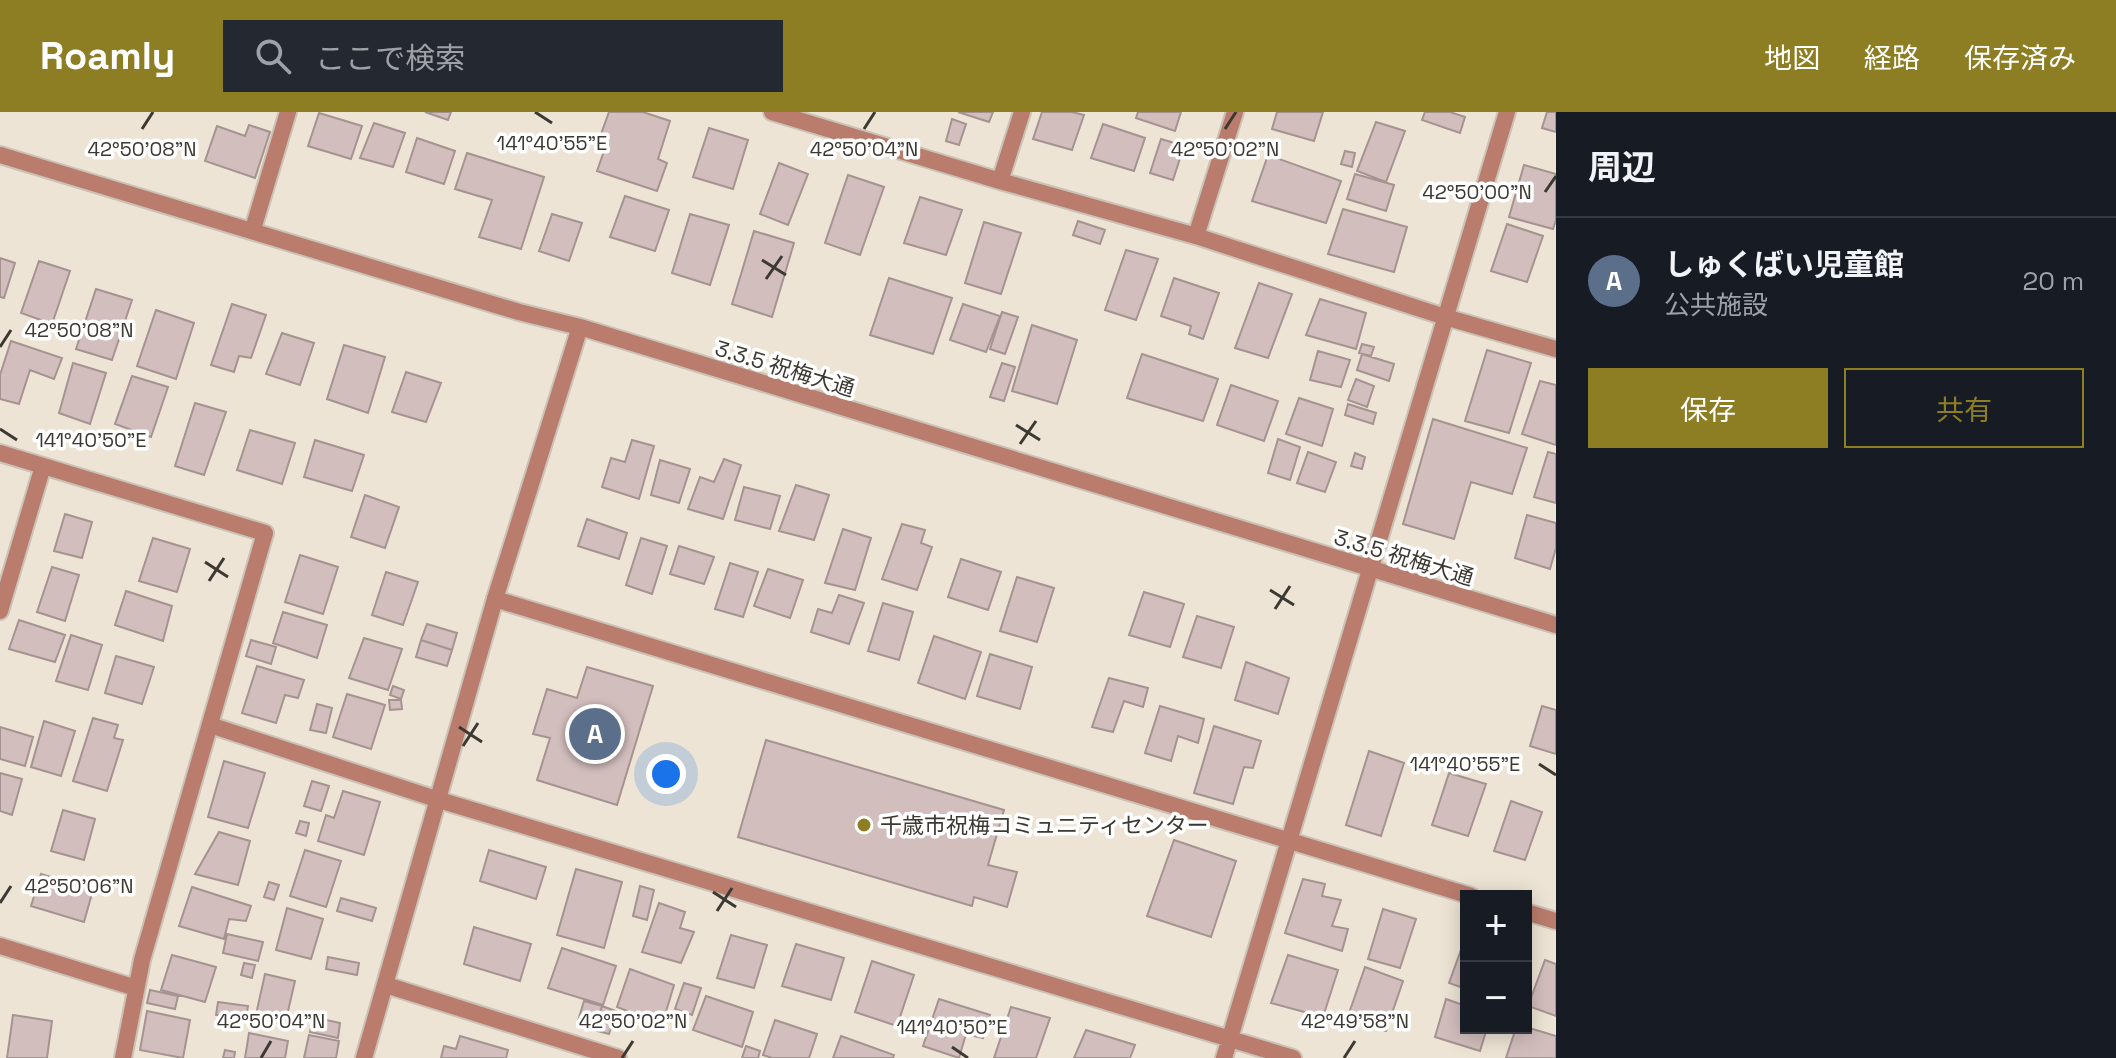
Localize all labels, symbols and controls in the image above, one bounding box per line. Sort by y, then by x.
search box [223,20,783,92]
text: Roamly [40,32,175,80]
icon: search [251,34,295,78]
text: ここで検索 [315,39,465,78]
text: 地図 [1764,40,1820,76]
text: 経路 [1864,40,1920,76]
text: 保存済み [1964,40,2076,76]
text: 141°40'55"E [497,130,607,156]
text: 42°50'08"N [87,136,197,162]
text: 42°50'04"N [810,136,918,162]
text: 42°50'02"N [1171,136,1279,162]
text: 周辺 [1588,146,1656,189]
text: 42°50'00"N [1422,179,1532,205]
text: しゅくばい児童館 [1664,245,1904,284]
text: A [1606,264,1622,298]
text: 20 m [2023,264,2084,298]
text: 公共施設 [1664,288,1768,322]
text: 42°50'08"N [24,317,134,343]
street label: 3.3.5 祝梅大通 [712,333,858,403]
button: 保存 [1588,368,1828,448]
button: 共有 [1844,368,2084,448]
text: 141°40'50"E [35,427,147,453]
street label: 3.3.5 祝梅大通 [1331,522,1477,592]
pin: A [569,704,621,764]
text: 141°40'55"E [1410,751,1520,777]
your location [646,754,686,794]
place label: 千歳市祝梅コミュニティセンター [880,811,1209,839]
marker: 千歳市祝梅コミュニティセンター [855,816,873,834]
text: 42°50'06"N [25,873,133,899]
map controls [1460,890,1532,1034]
button: + [1460,890,1532,962]
button: − [1460,962,1532,1034]
text: 42°50'04"N [217,1008,325,1034]
text: 42°50'02"N [579,1008,687,1034]
text: 42°49'58"N [1301,1008,1409,1034]
text: 141°40'50"E [896,1014,1008,1040]

